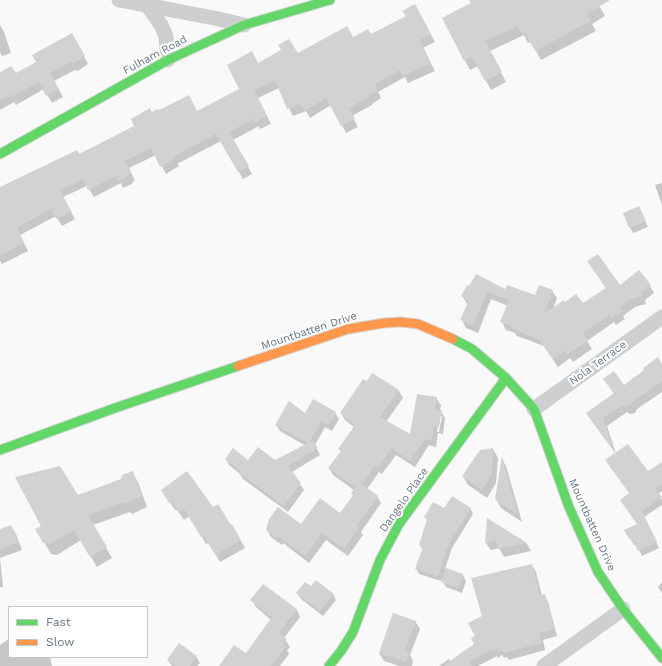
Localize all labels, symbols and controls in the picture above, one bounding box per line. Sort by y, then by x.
street label: Fulham Road [121,33,189,77]
street label: Mountbatten Drive [260,309,358,353]
street label: Nola Terrace [567,338,629,388]
street label: Dangelo Place [377,465,431,535]
street label: Mountbatten Drive [566,477,618,573]
legend [8,606,148,658]
text: Fast [46,615,71,629]
text: Slow [46,635,74,649]

